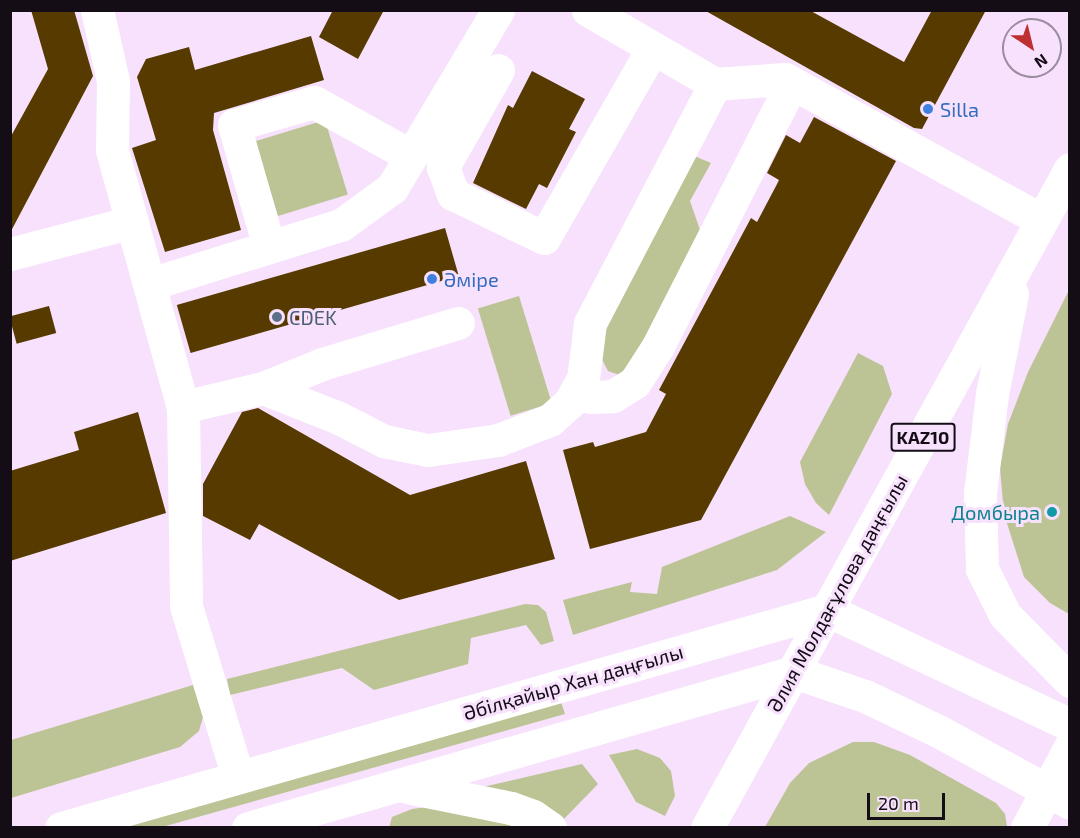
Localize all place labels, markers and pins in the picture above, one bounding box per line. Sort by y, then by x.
place label: Silla [940,97,979,121]
marker: Silla [921,102,935,116]
place label: Әміре [444,267,499,291]
marker: Әміре [425,272,439,286]
place label: CDEK [289,305,337,329]
marker: CDEK [270,310,284,324]
place label: Домбыра [951,500,1040,524]
marker: Домбыра [1045,505,1059,519]

